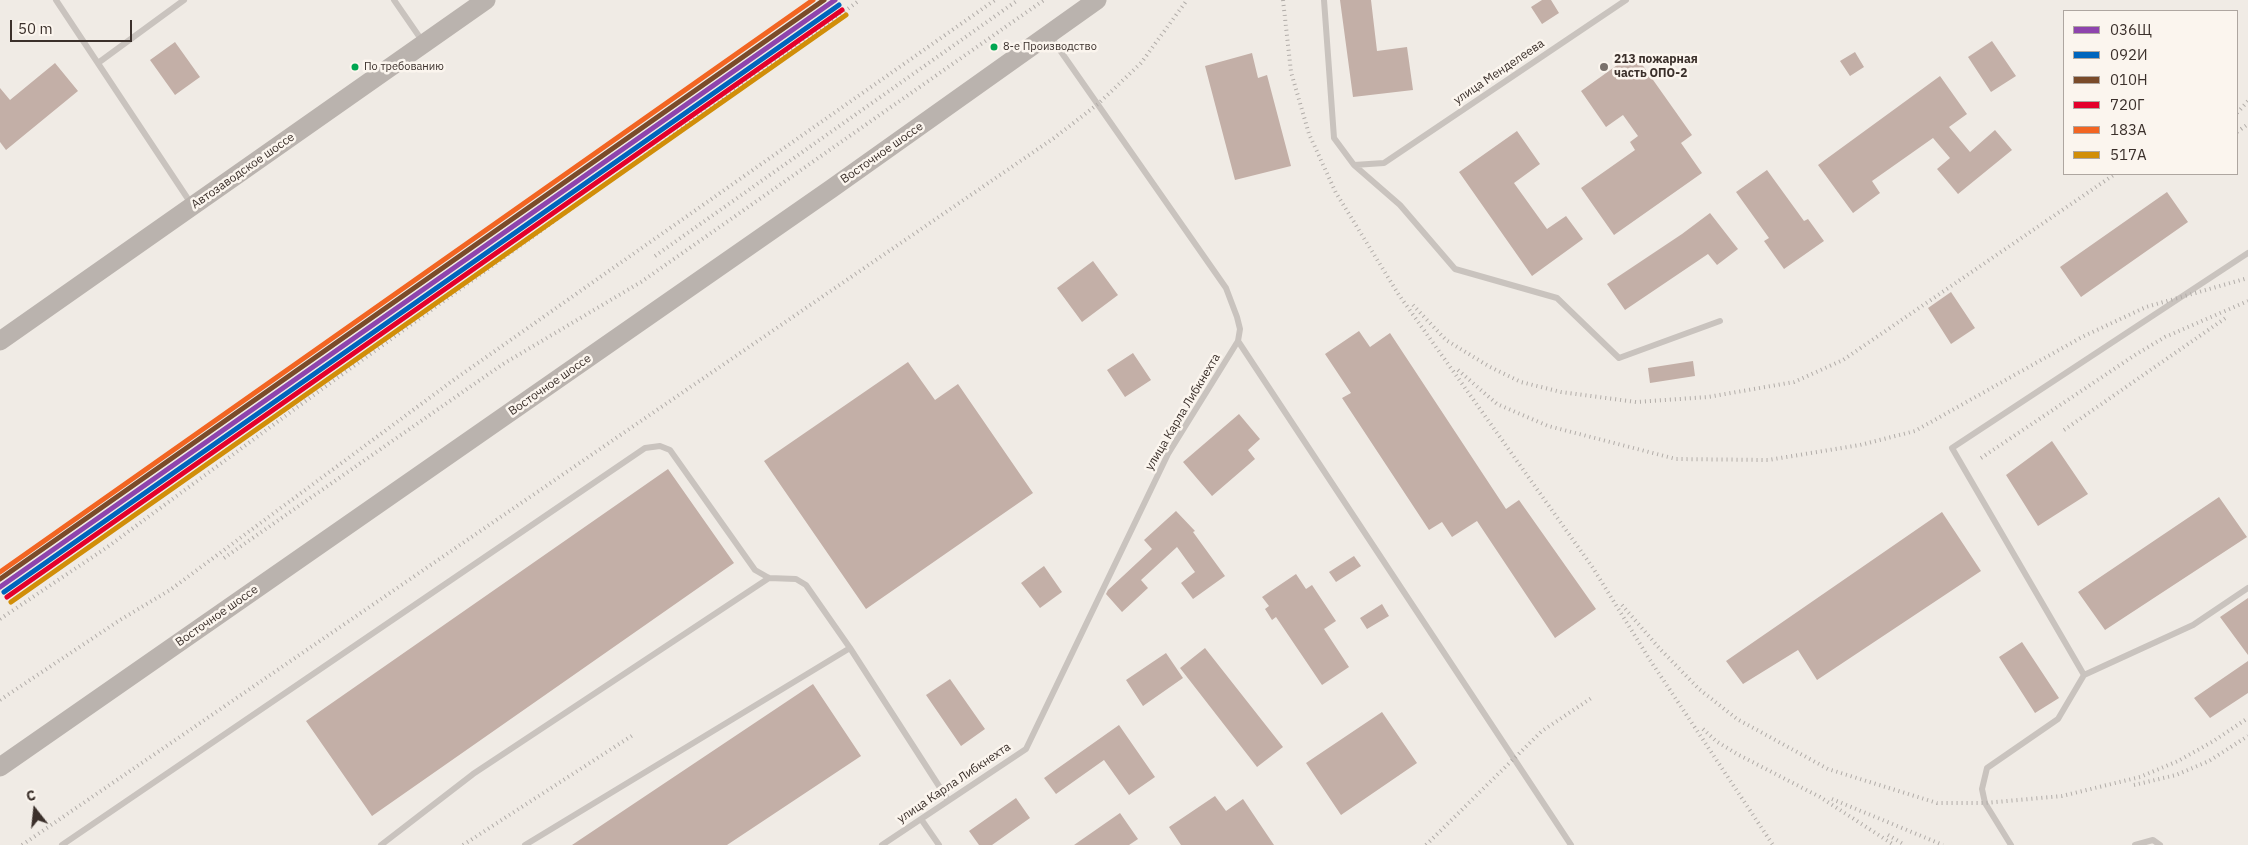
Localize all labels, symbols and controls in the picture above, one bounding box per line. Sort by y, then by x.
scale bar [12,10,135,42]
legend [2063,10,2238,175]
text: 50 m [18,19,53,38]
text: 036Щ [2110,20,2152,39]
street label: улица Менделеева [1451,36,1547,108]
place label: 8-е Производство [1003,40,1097,54]
marker: 8-е Производство [989,42,999,52]
text: 092И [2110,45,2148,64]
place label: 213 пожарная часть ОПО-2 [1614,53,1698,81]
place label: По требованию [364,60,444,74]
marker: 213 пожарная часть ОПО-2 [1598,61,1610,73]
marker: По требованию [350,62,360,72]
text: 010Н [2110,70,2148,89]
text: 720Г [2110,95,2145,114]
street label: Восточное шоссе [838,119,926,187]
text: 183А [2110,120,2147,139]
street label: Автозаводское шоссе [189,130,297,212]
text: 517А [2110,145,2147,164]
street label: Восточное шоссе [506,351,594,419]
street label: улица Карла Либкнехта [1142,351,1224,473]
street label: Восточное шоссе [173,582,261,650]
street label: улица Карла Либкнехта [895,740,1013,826]
north arrow [10,785,60,835]
text: С [24,786,38,805]

